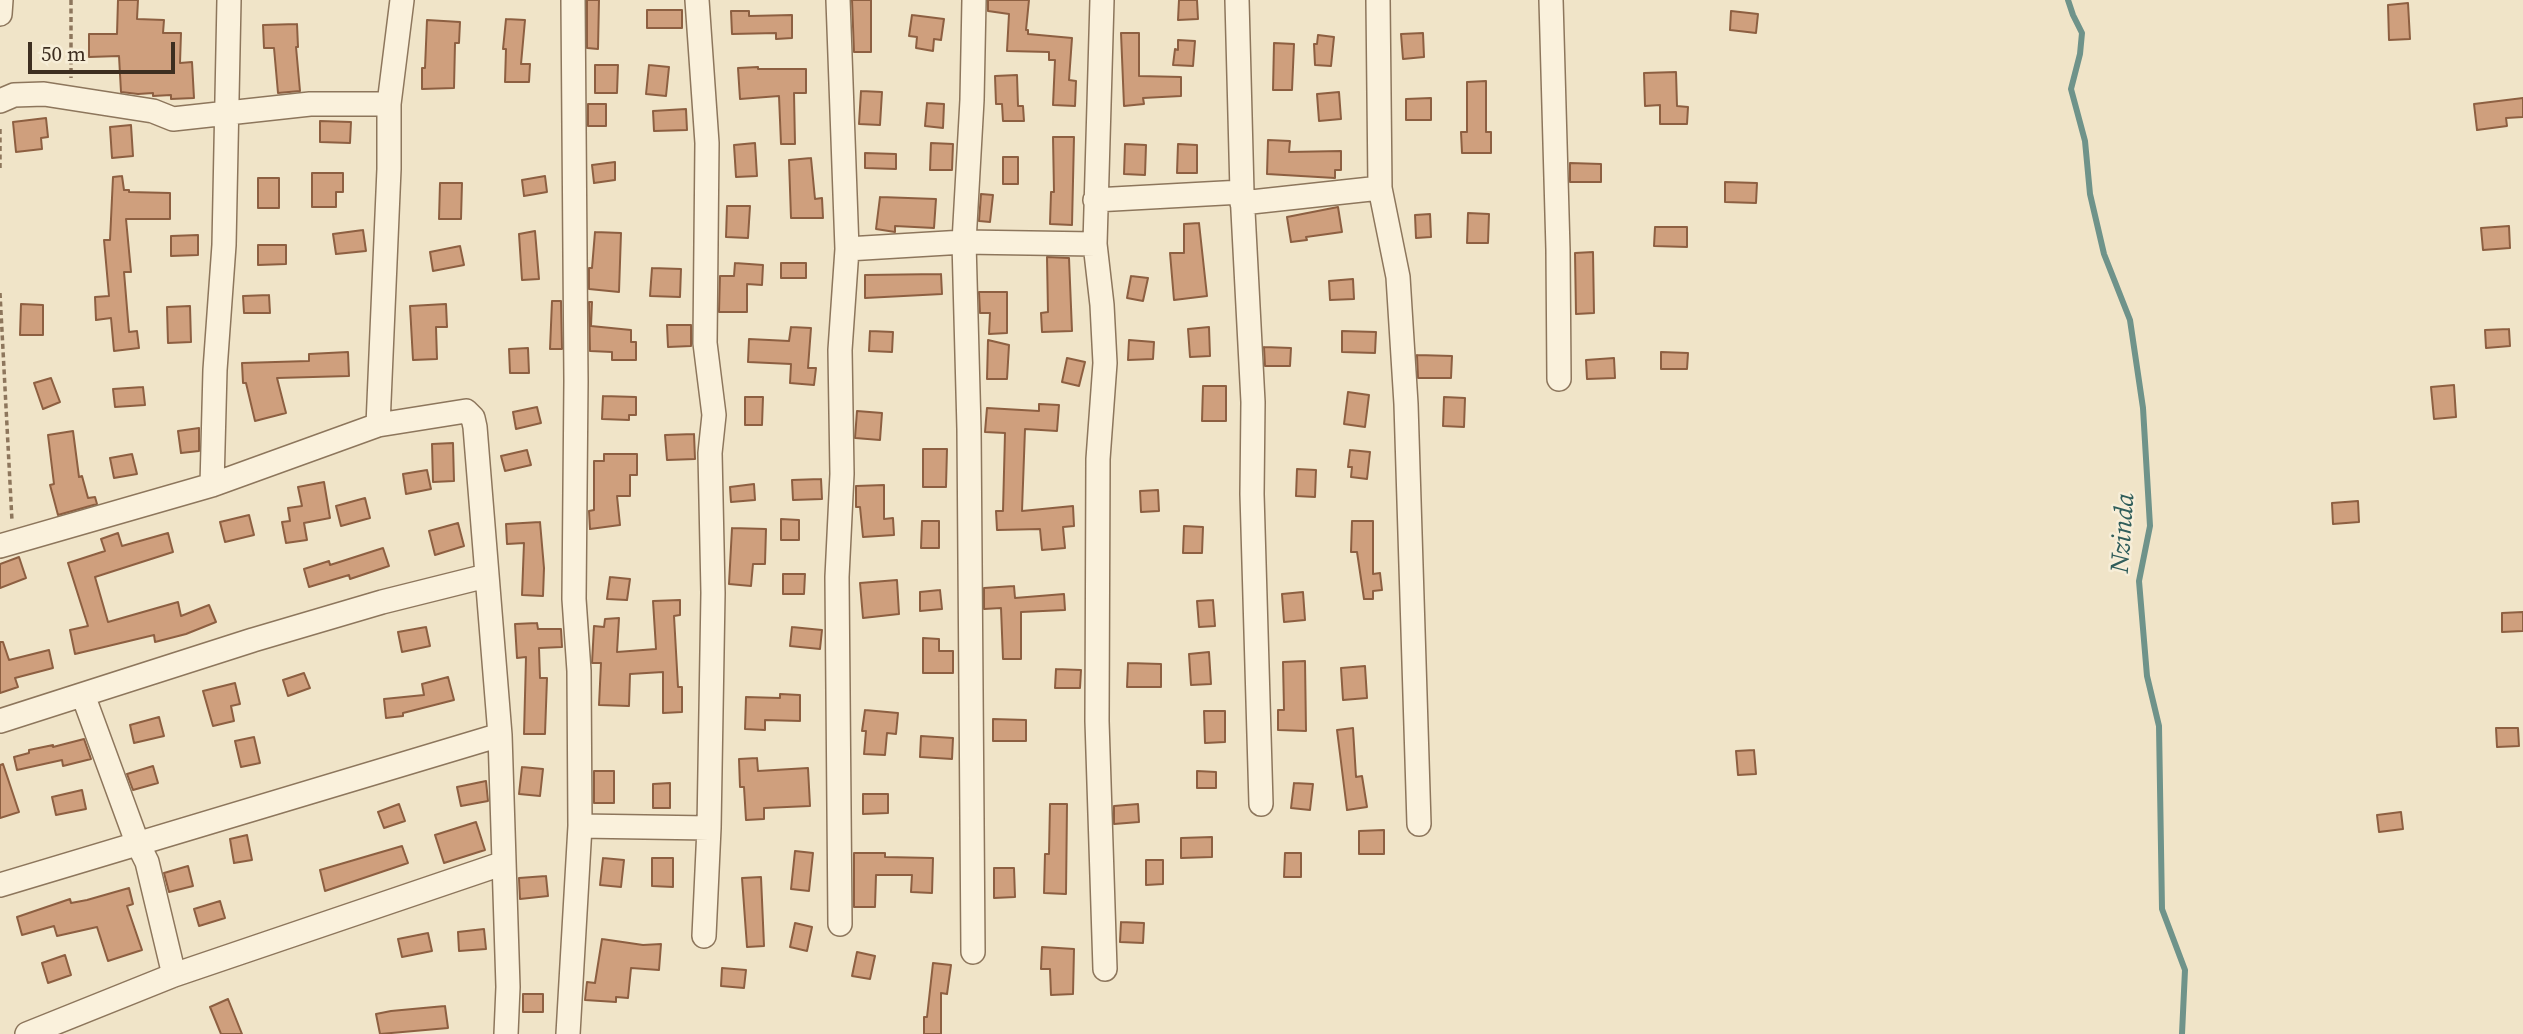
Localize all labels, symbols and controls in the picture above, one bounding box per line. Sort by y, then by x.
scale bar [32,28,178,72]
text: 50 m [41,39,86,68]
water label: Nzinda [2106,492,2142,574]

